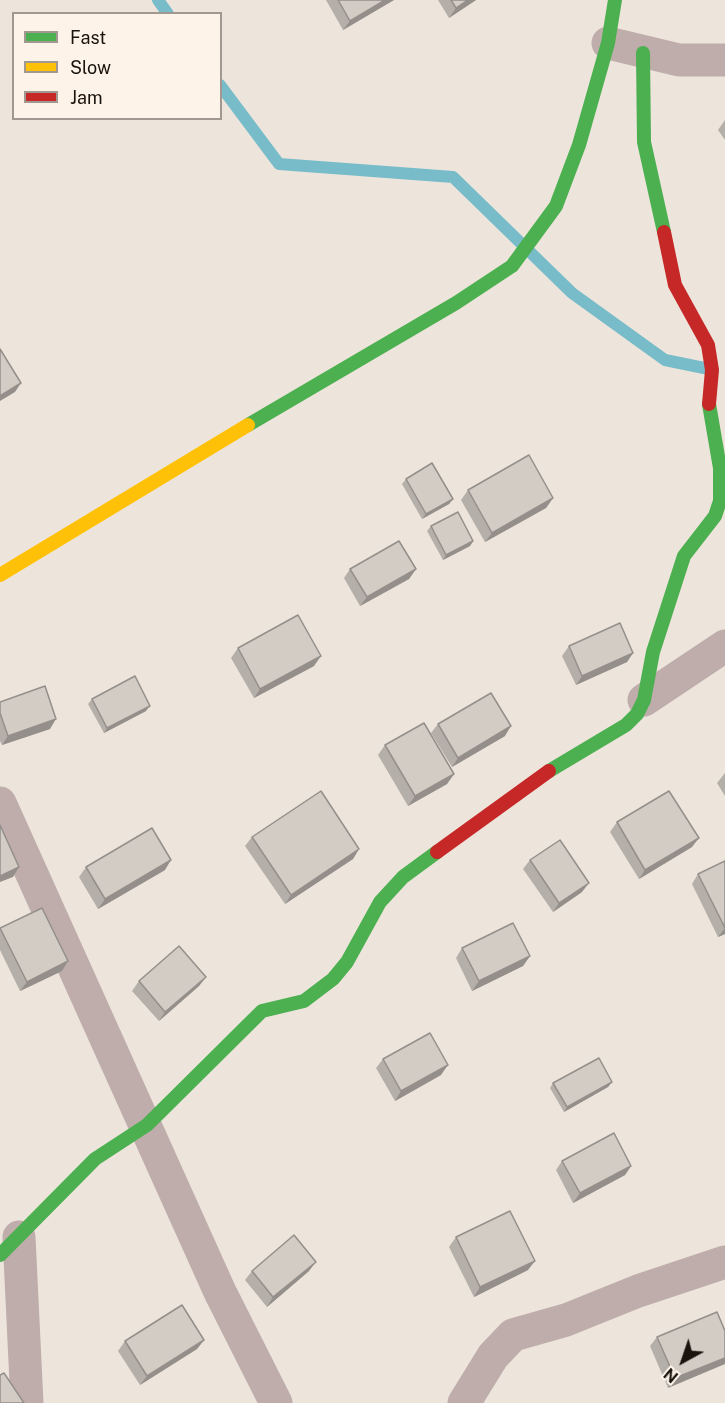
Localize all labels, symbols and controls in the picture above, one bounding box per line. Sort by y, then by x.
legend [12,12,222,120]
text: Fast [70,27,106,48]
text: Slow [70,57,111,78]
text: Jam [70,87,103,108]
north arrow [653,1331,713,1391]
text: N [660,1364,682,1386]

